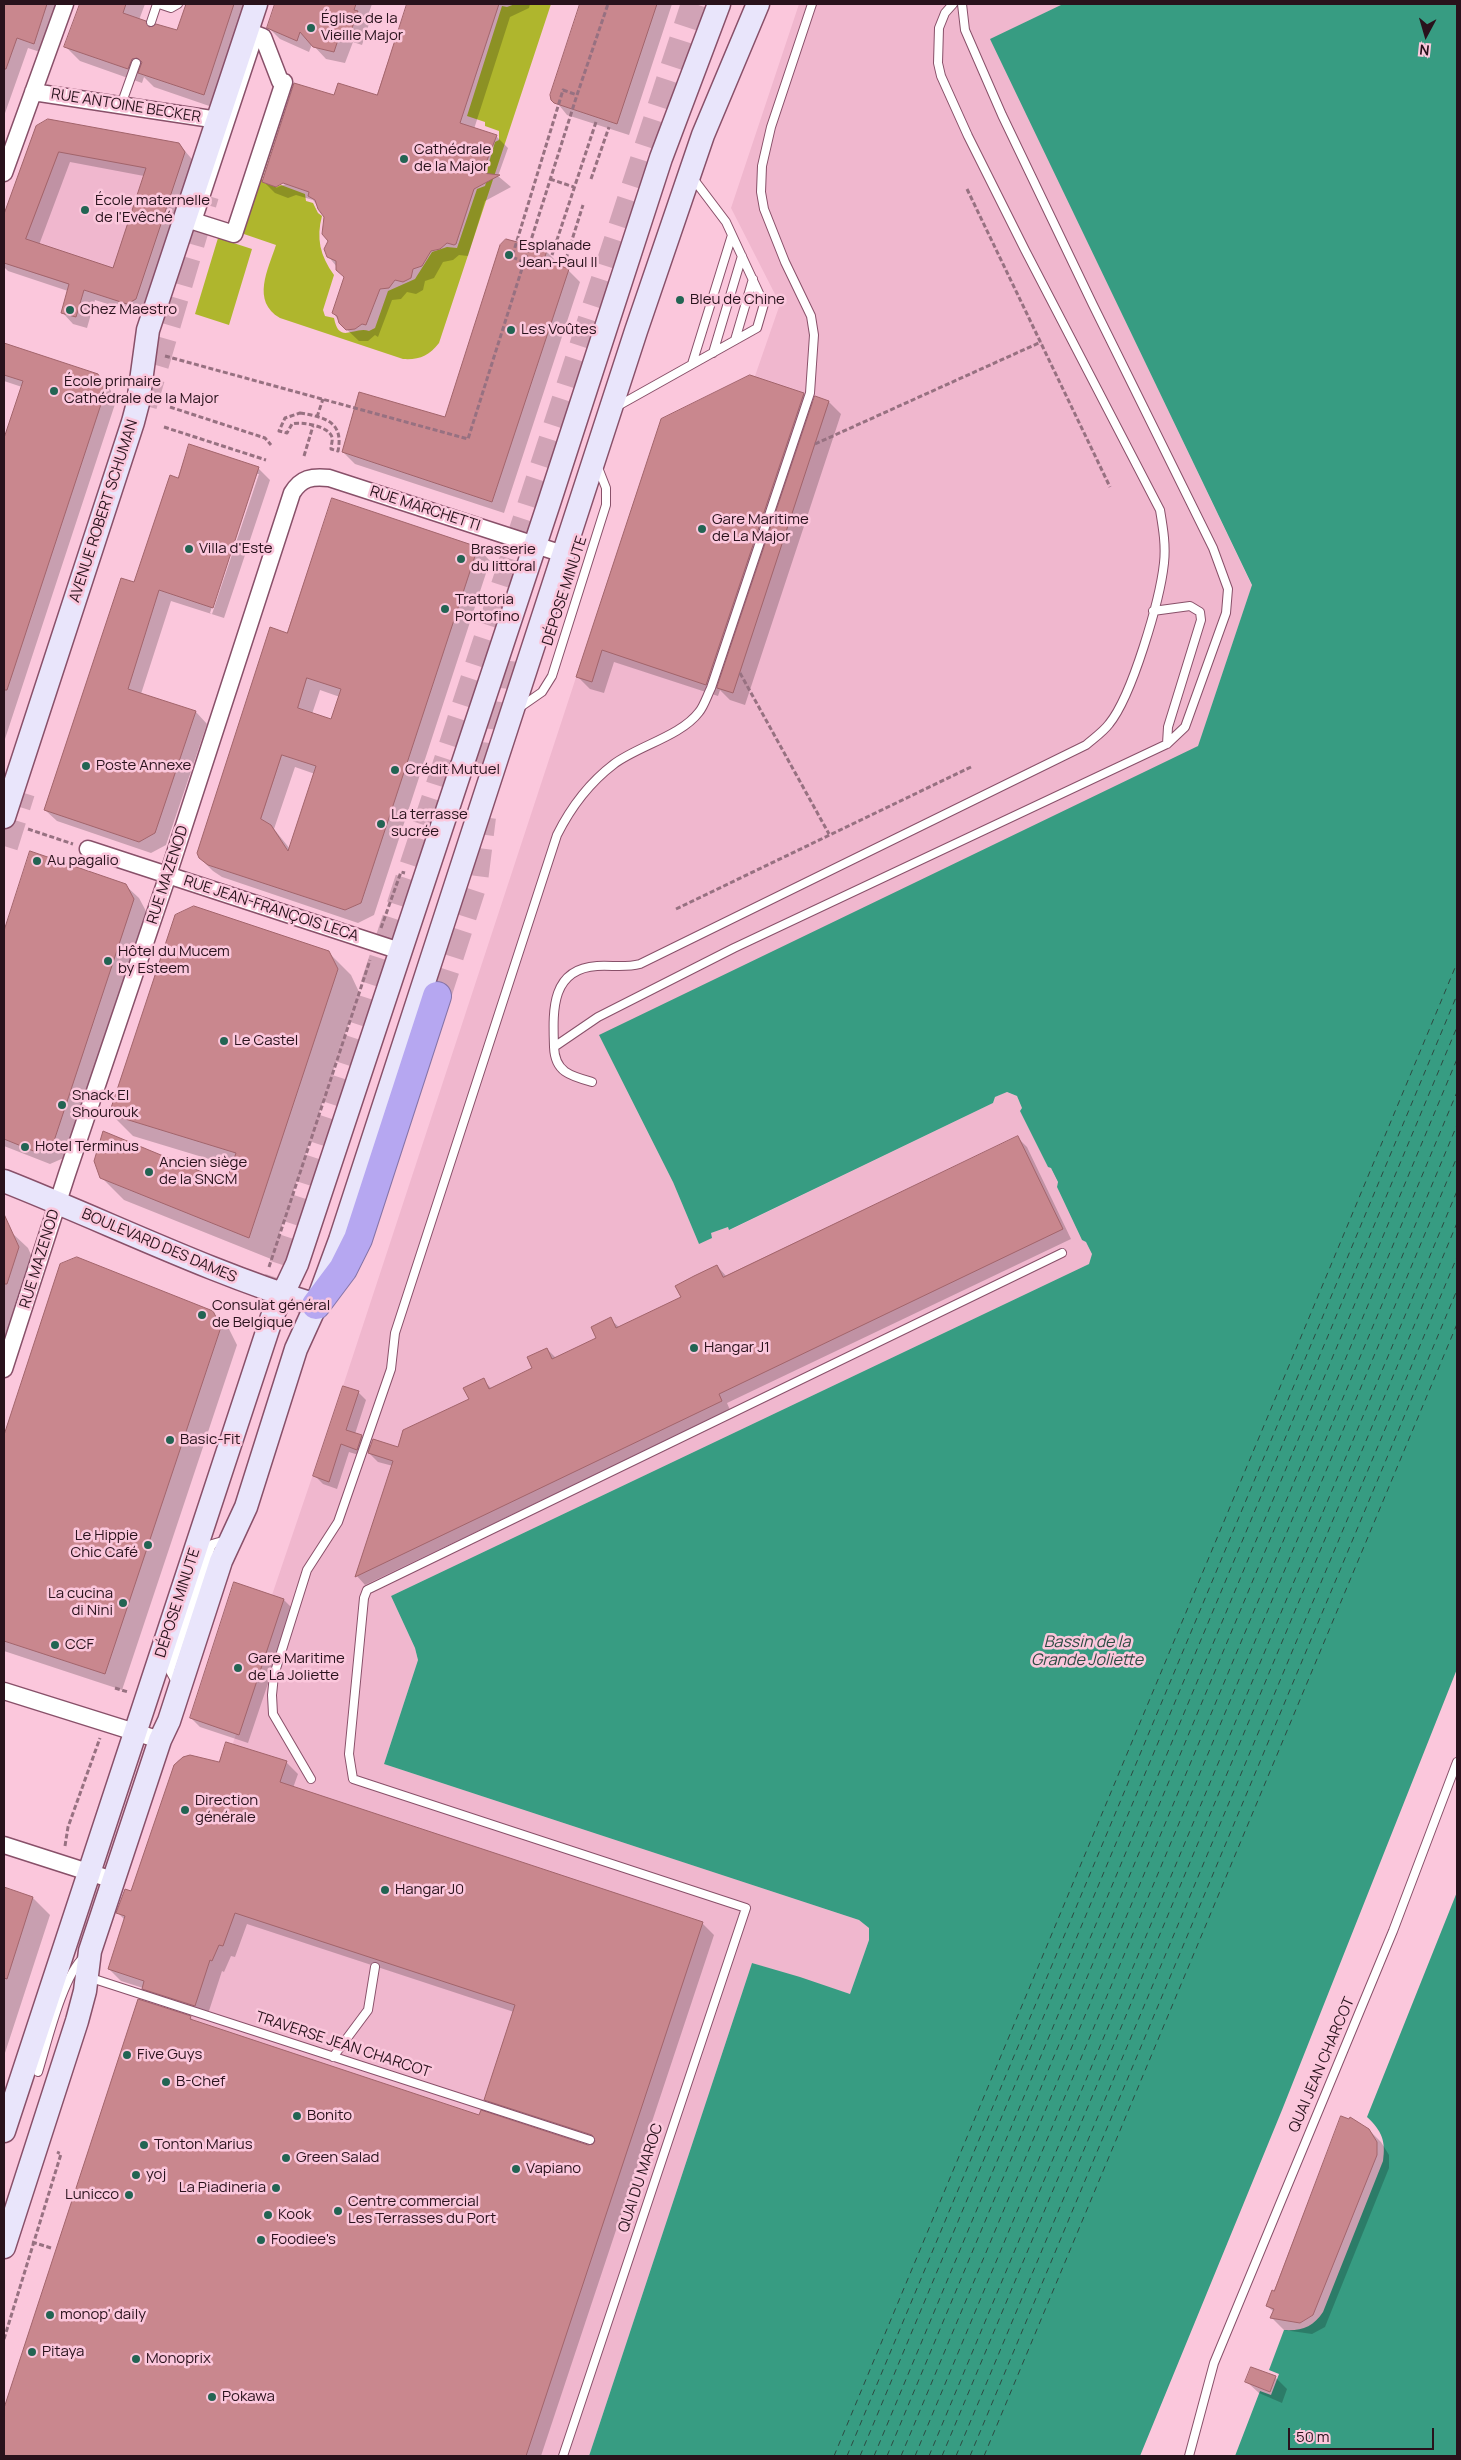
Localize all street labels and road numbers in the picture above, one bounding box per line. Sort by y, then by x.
street label: RUE ANTOINE BECKER [50,85,202,127]
street label: AVENUE ROBERT SCHUMAN [66,417,142,605]
street label: RUE MARCHETTI [368,483,482,535]
street label: DÉPOSE MINUTE [539,534,591,648]
street label: RUE MAZENOD [144,823,192,927]
street label: RUE JEAN-FRANÇOIS LECA [181,872,361,946]
street label: BOULEVARD DES DAMES [79,1205,239,1287]
street label: RUE MAZENOD [16,1207,64,1311]
street label: DÉPOSE MINUTE [152,1546,204,1660]
street label: QUAI JEAN CHARCOT [1285,1995,1359,2135]
street label: TRAVERSE JEAN CHARCOT [253,2008,433,2082]
street label: QUAI DU MAROC [615,2121,667,2235]

